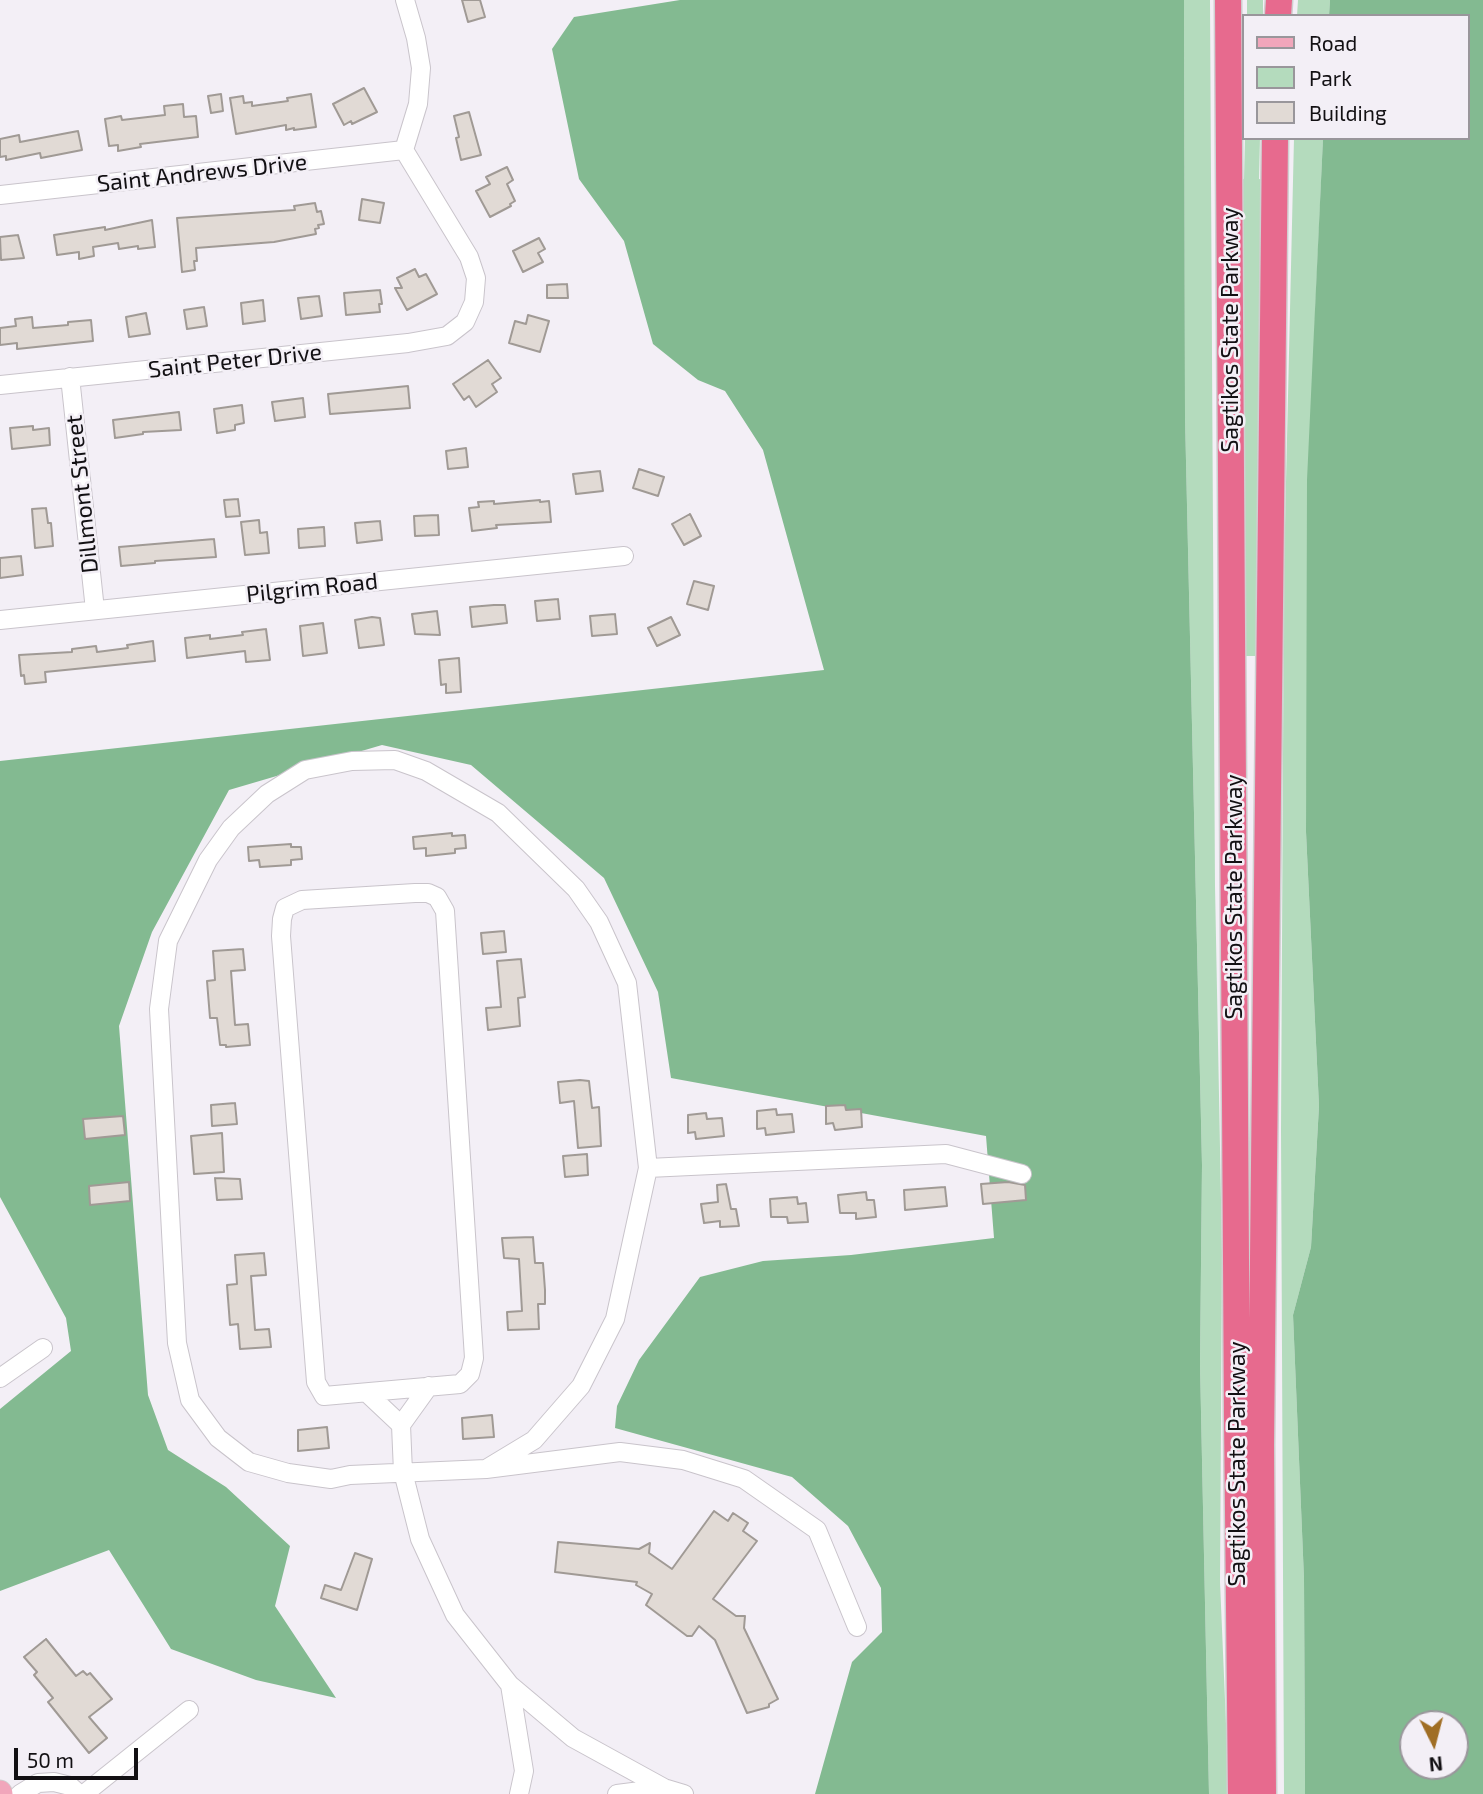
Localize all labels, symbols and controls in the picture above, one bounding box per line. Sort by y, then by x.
legend [1242,14,1469,140]
text: Road [1309,30,1357,55]
text: Park [1309,65,1352,90]
text: Building [1309,100,1387,125]
street label: Saint Andrews Drive [96,148,308,198]
street label: Sagtikos State Parkway [1216,207,1244,453]
street label: Saint Peter Drive [147,338,323,384]
street label: Dillmont Street [60,413,104,575]
street label: Pilgrim Road [245,567,379,609]
street label: Sagtikos State Parkway [1220,774,1248,1020]
street label: Sagtikos State Parkway [1223,1341,1251,1587]
north arrow [1399,1710,1469,1780]
scale bar [18,1734,142,1778]
text: 50 m [27,1747,74,1772]
text: N [1428,1752,1444,1777]

